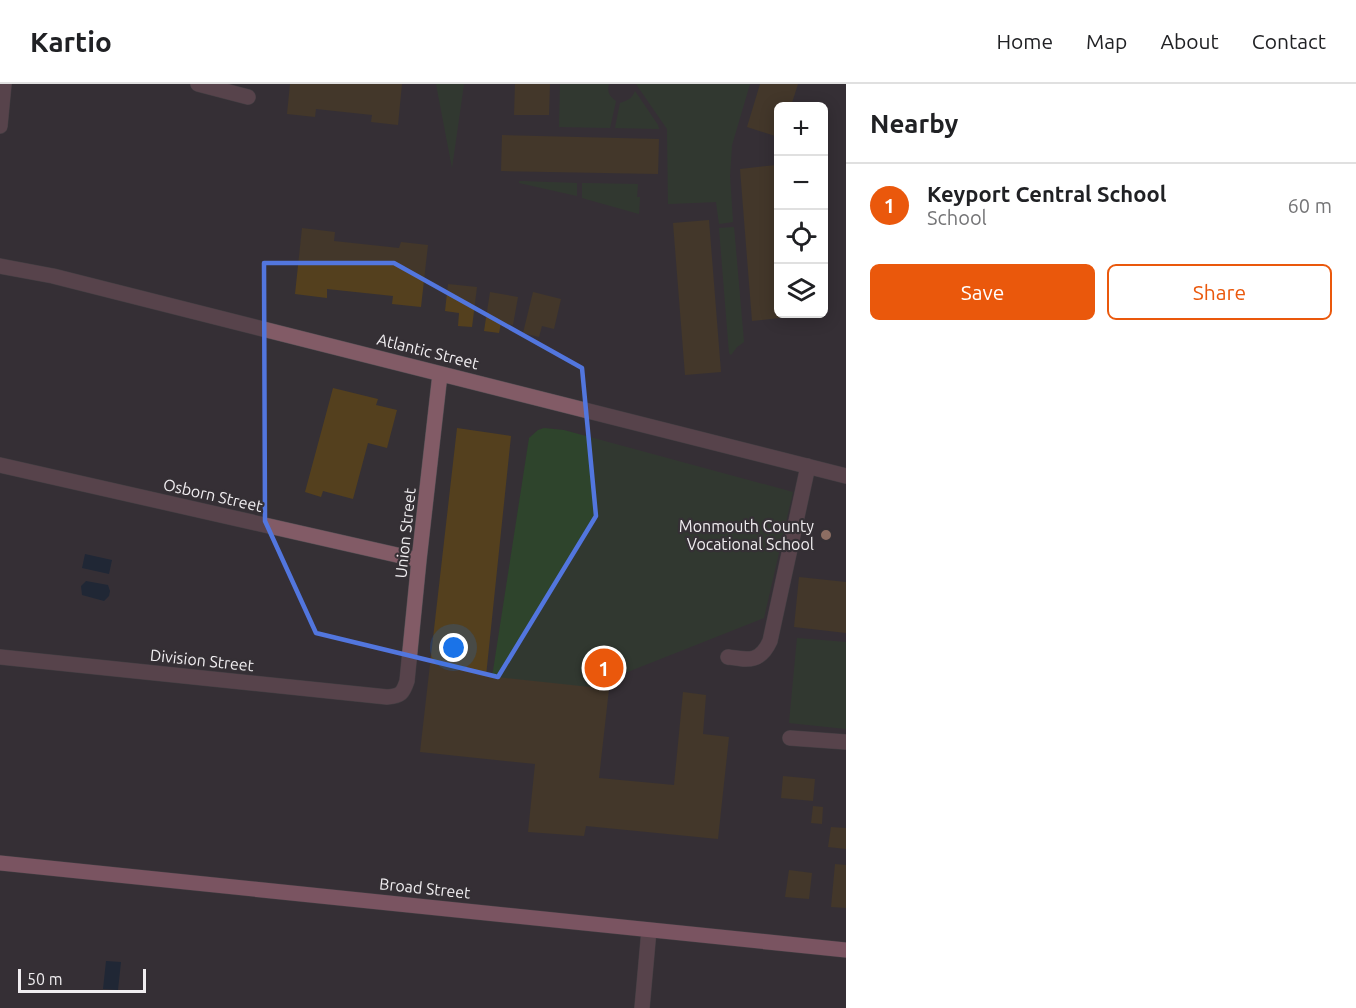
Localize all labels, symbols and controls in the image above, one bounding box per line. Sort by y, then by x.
text: Kartio [30,26,112,57]
text: Home [996,29,1053,53]
text: Map [1086,29,1127,53]
text: About [1160,29,1219,53]
text: Contact [1252,29,1326,53]
map controls [774,102,828,318]
button: + [774,102,828,156]
text: Nearby [870,109,958,138]
button: − [774,156,828,210]
text: Keyport Central School [927,181,1166,206]
text: 1 [884,194,895,217]
text: 60 m [1288,194,1332,217]
text: School [927,206,987,229]
button: locate [774,210,828,264]
button: layers [774,264,828,318]
button: Save [870,264,1095,320]
button: Share [1107,264,1332,320]
street label: Atlantic Street [375,330,481,373]
street label: Osborn Street [161,475,265,515]
street label: Union Street [391,486,419,579]
place label: Monmouth County Vocational School [679,517,814,553]
marker: Monmouth County Vocational School [819,528,833,542]
your location [439,633,468,662]
street label: Division Street [149,646,256,674]
pin: 1 [584,646,624,690]
street label: Broad Street [379,874,472,902]
scale bar [18,966,146,994]
text: 50 m [27,970,63,988]

